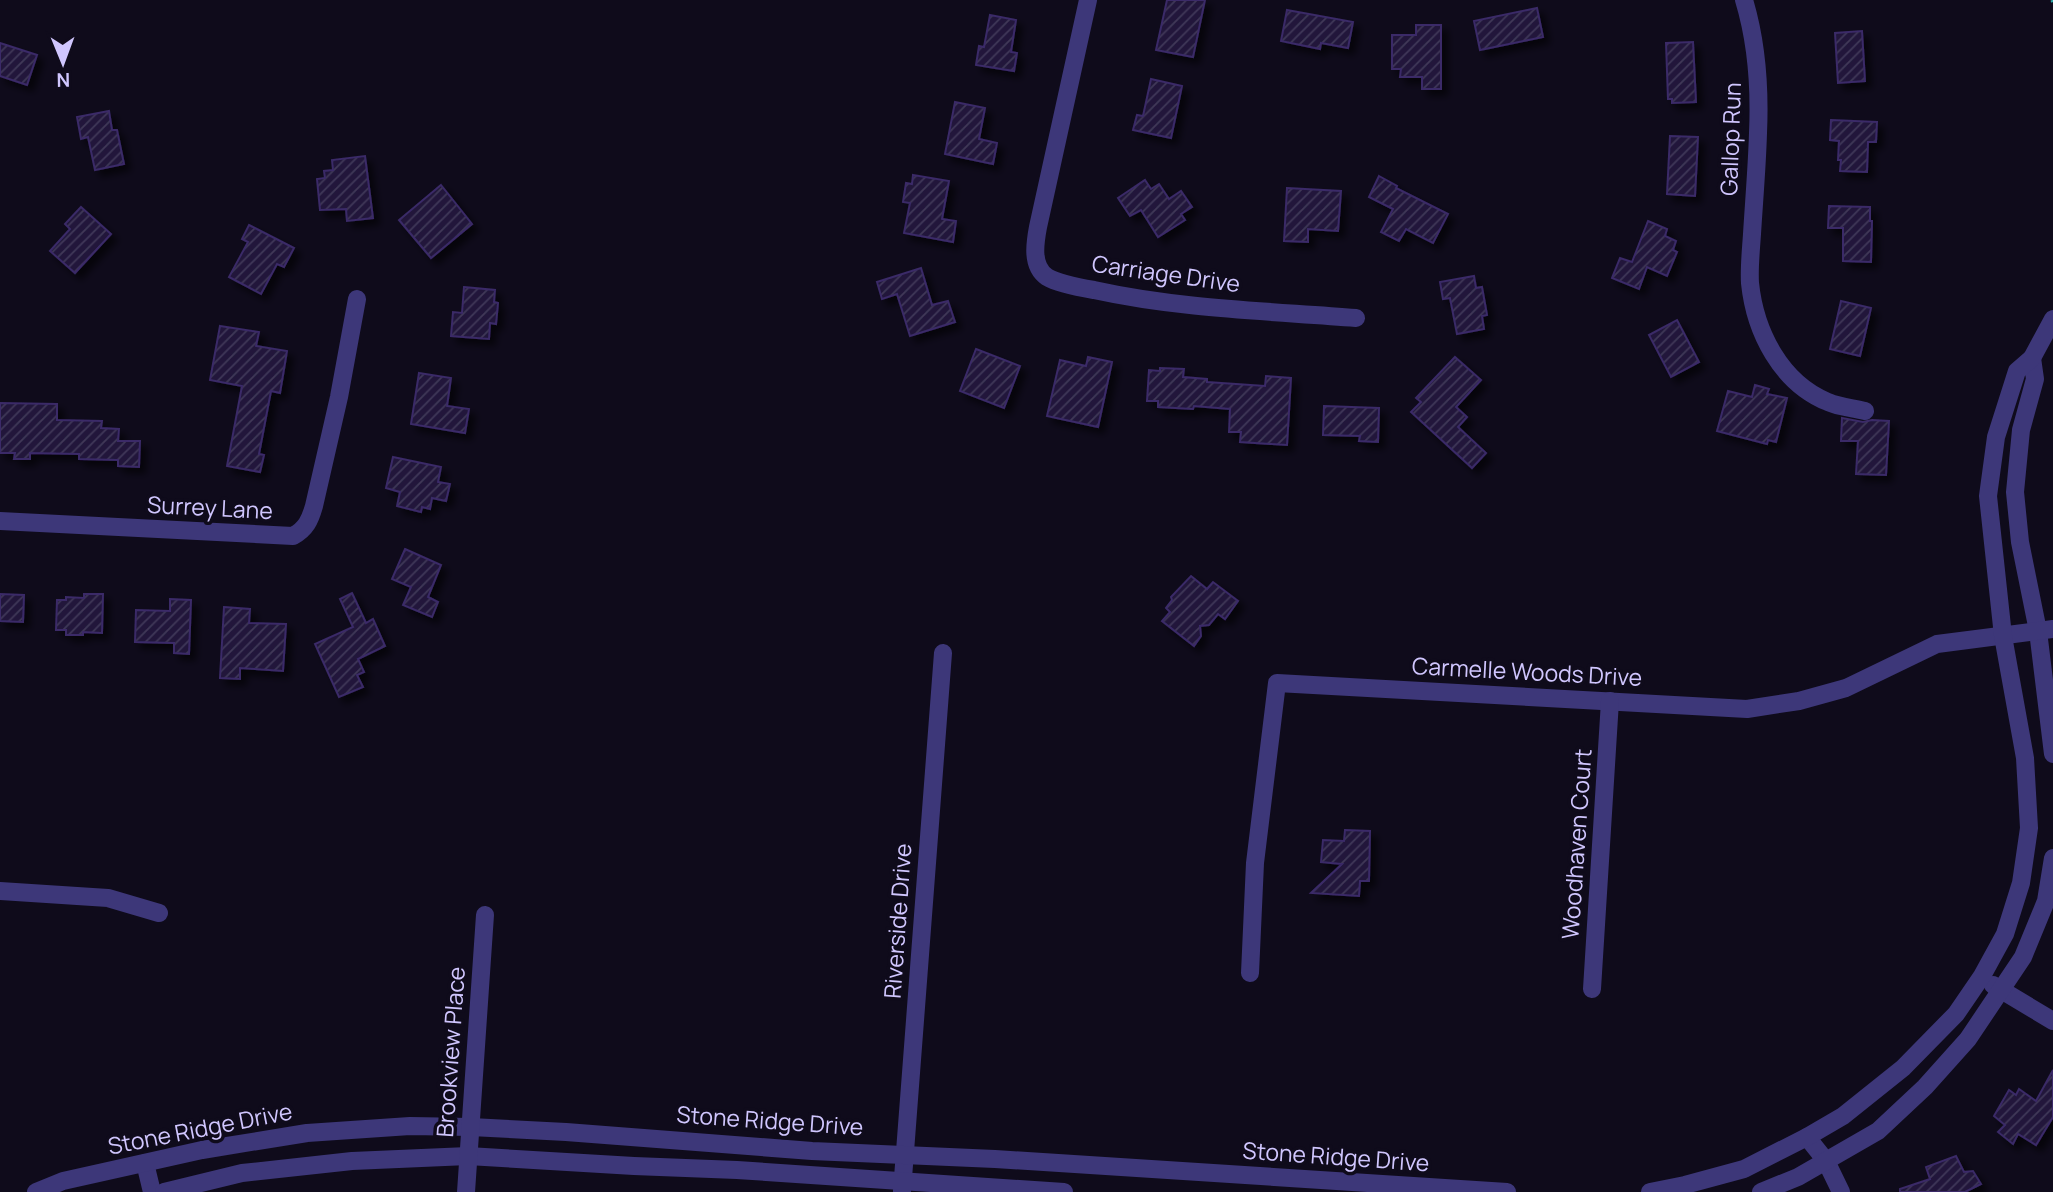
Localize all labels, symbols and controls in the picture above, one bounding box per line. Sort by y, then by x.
north arrow [28,28,98,98]
text: N [56,67,70,93]
street label: Gallop Run [1712,82,1748,196]
street label: Carriage Drive [1090,247,1242,299]
street label: Surrey Lane [146,488,274,526]
street label: Carmelle Woods Drive [1411,649,1643,693]
street label: Woodhaven Court [1553,748,1599,940]
street label: Riverside Drive [876,842,918,999]
street label: Brookview Place [428,966,472,1138]
street label: Stone Ridge Drive [105,1094,295,1162]
street label: Stone Ridge Drive [676,1098,865,1142]
street label: Stone Ridge Drive [1242,1134,1431,1178]

